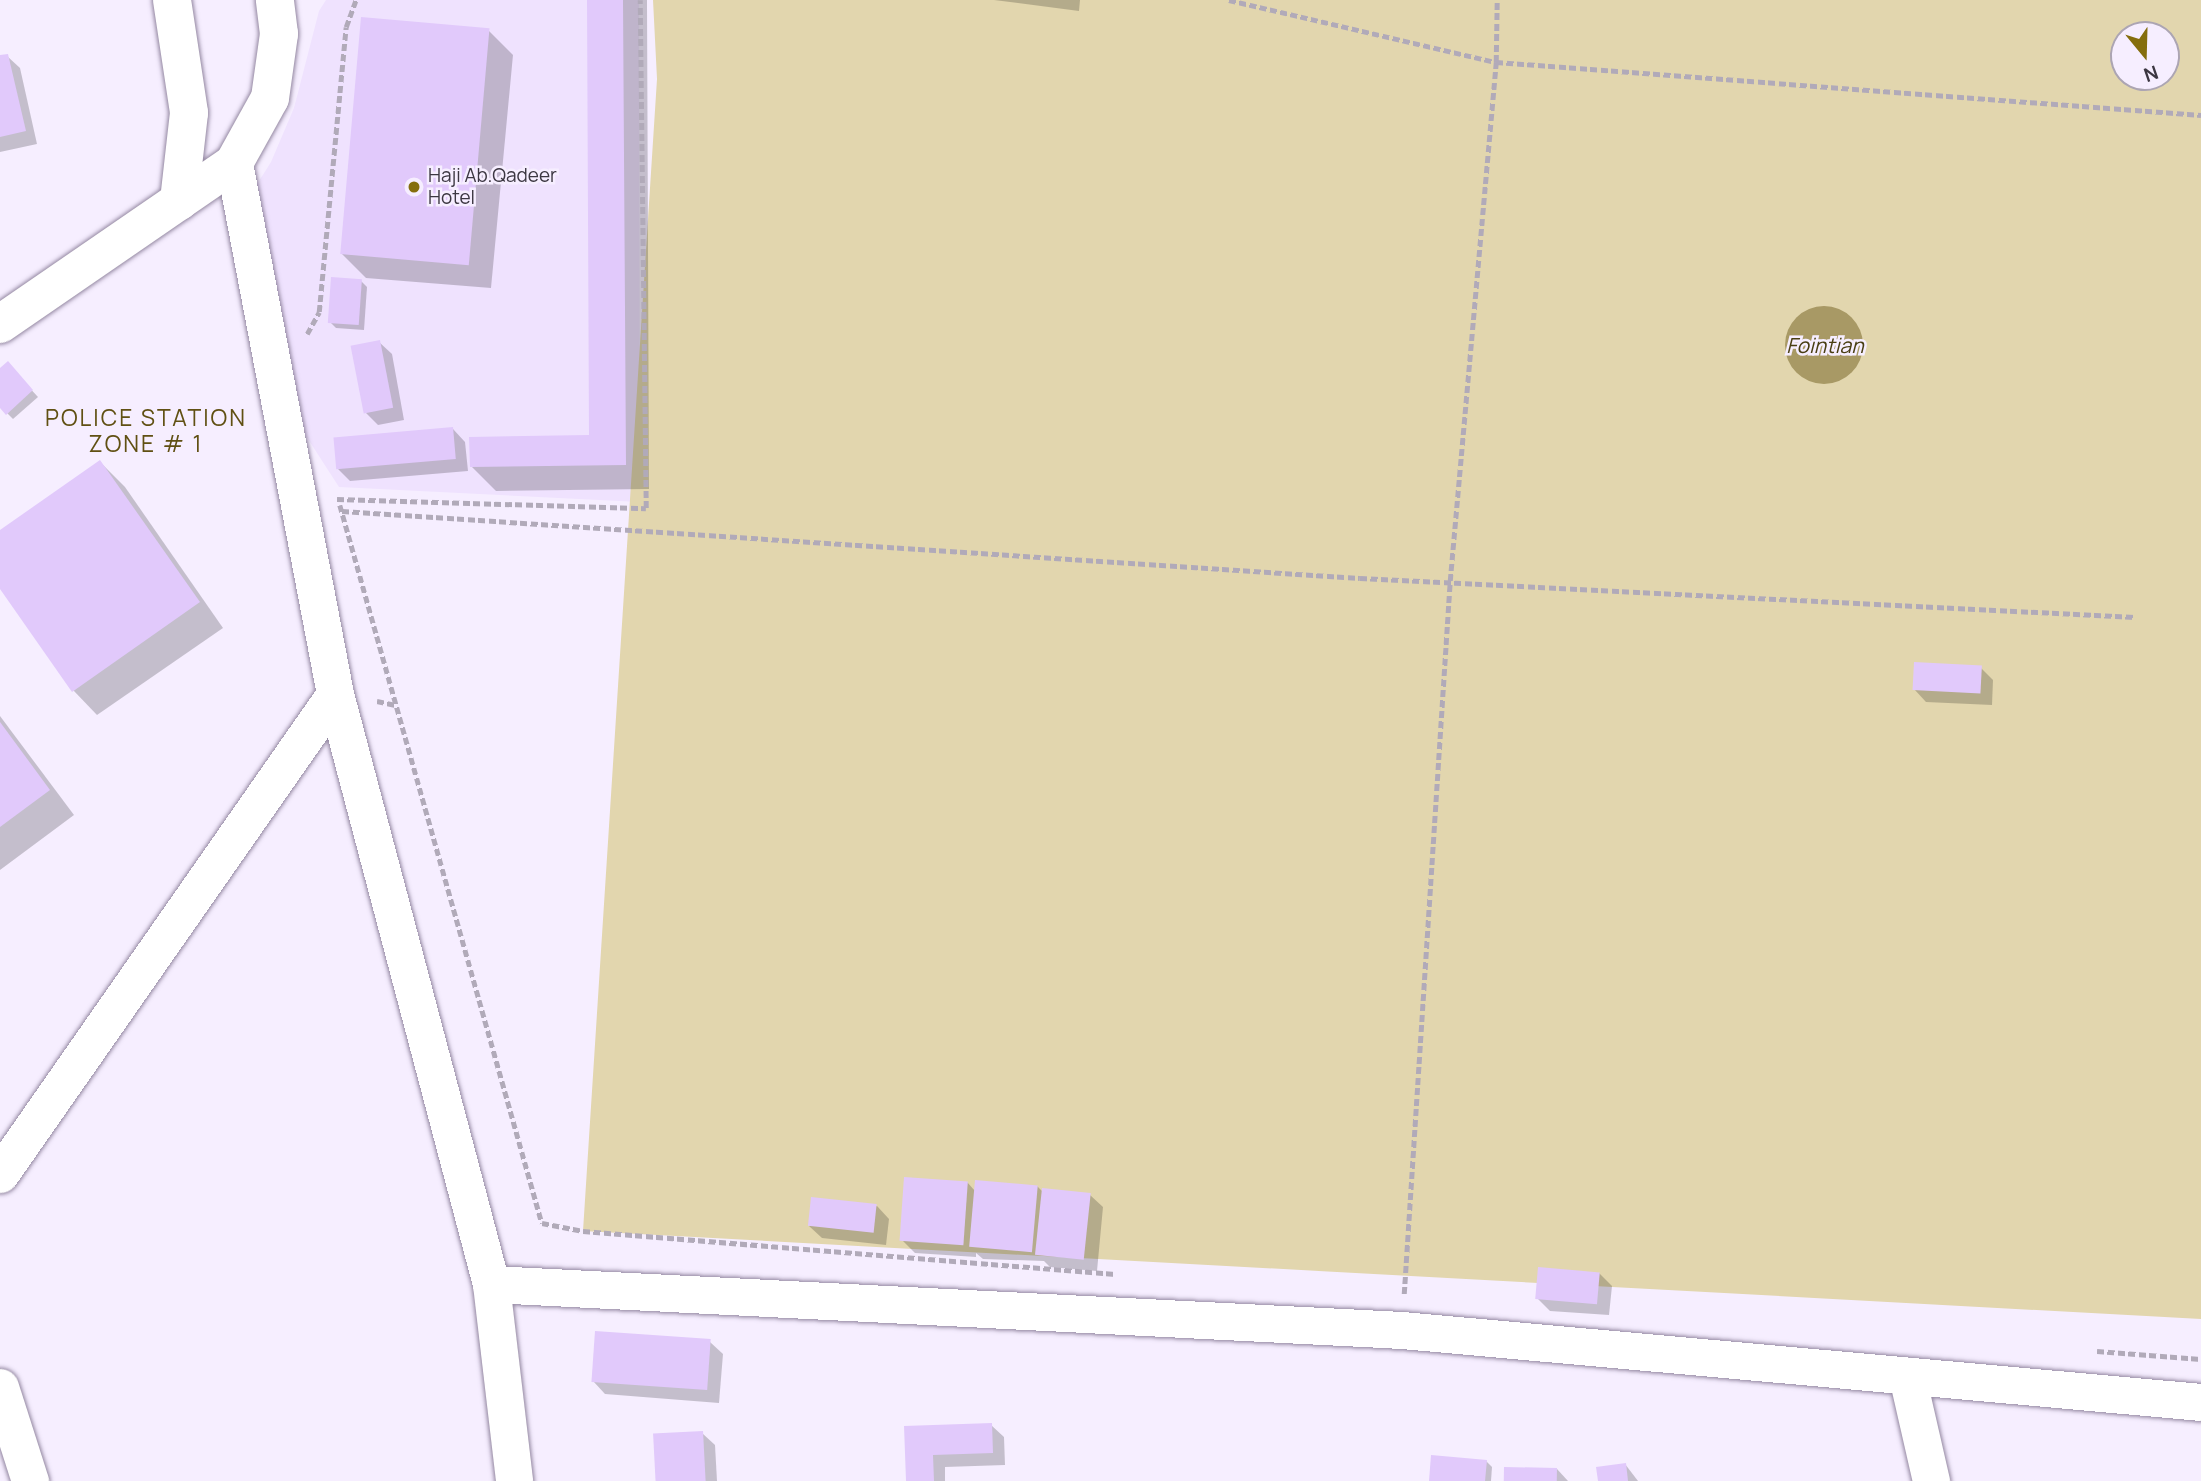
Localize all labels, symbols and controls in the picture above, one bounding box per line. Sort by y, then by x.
north arrow [2110,21,2180,91]
text: N [2140,59,2162,88]
place label: Haji Ab.Qadeer Hotel [428,165,557,209]
marker: Haji Ab.Qadeer Hotel [406,179,422,195]
water label: Fointian [1786,332,1864,358]
district label: POLICE STATION ZONE # 1 [47,403,245,457]

